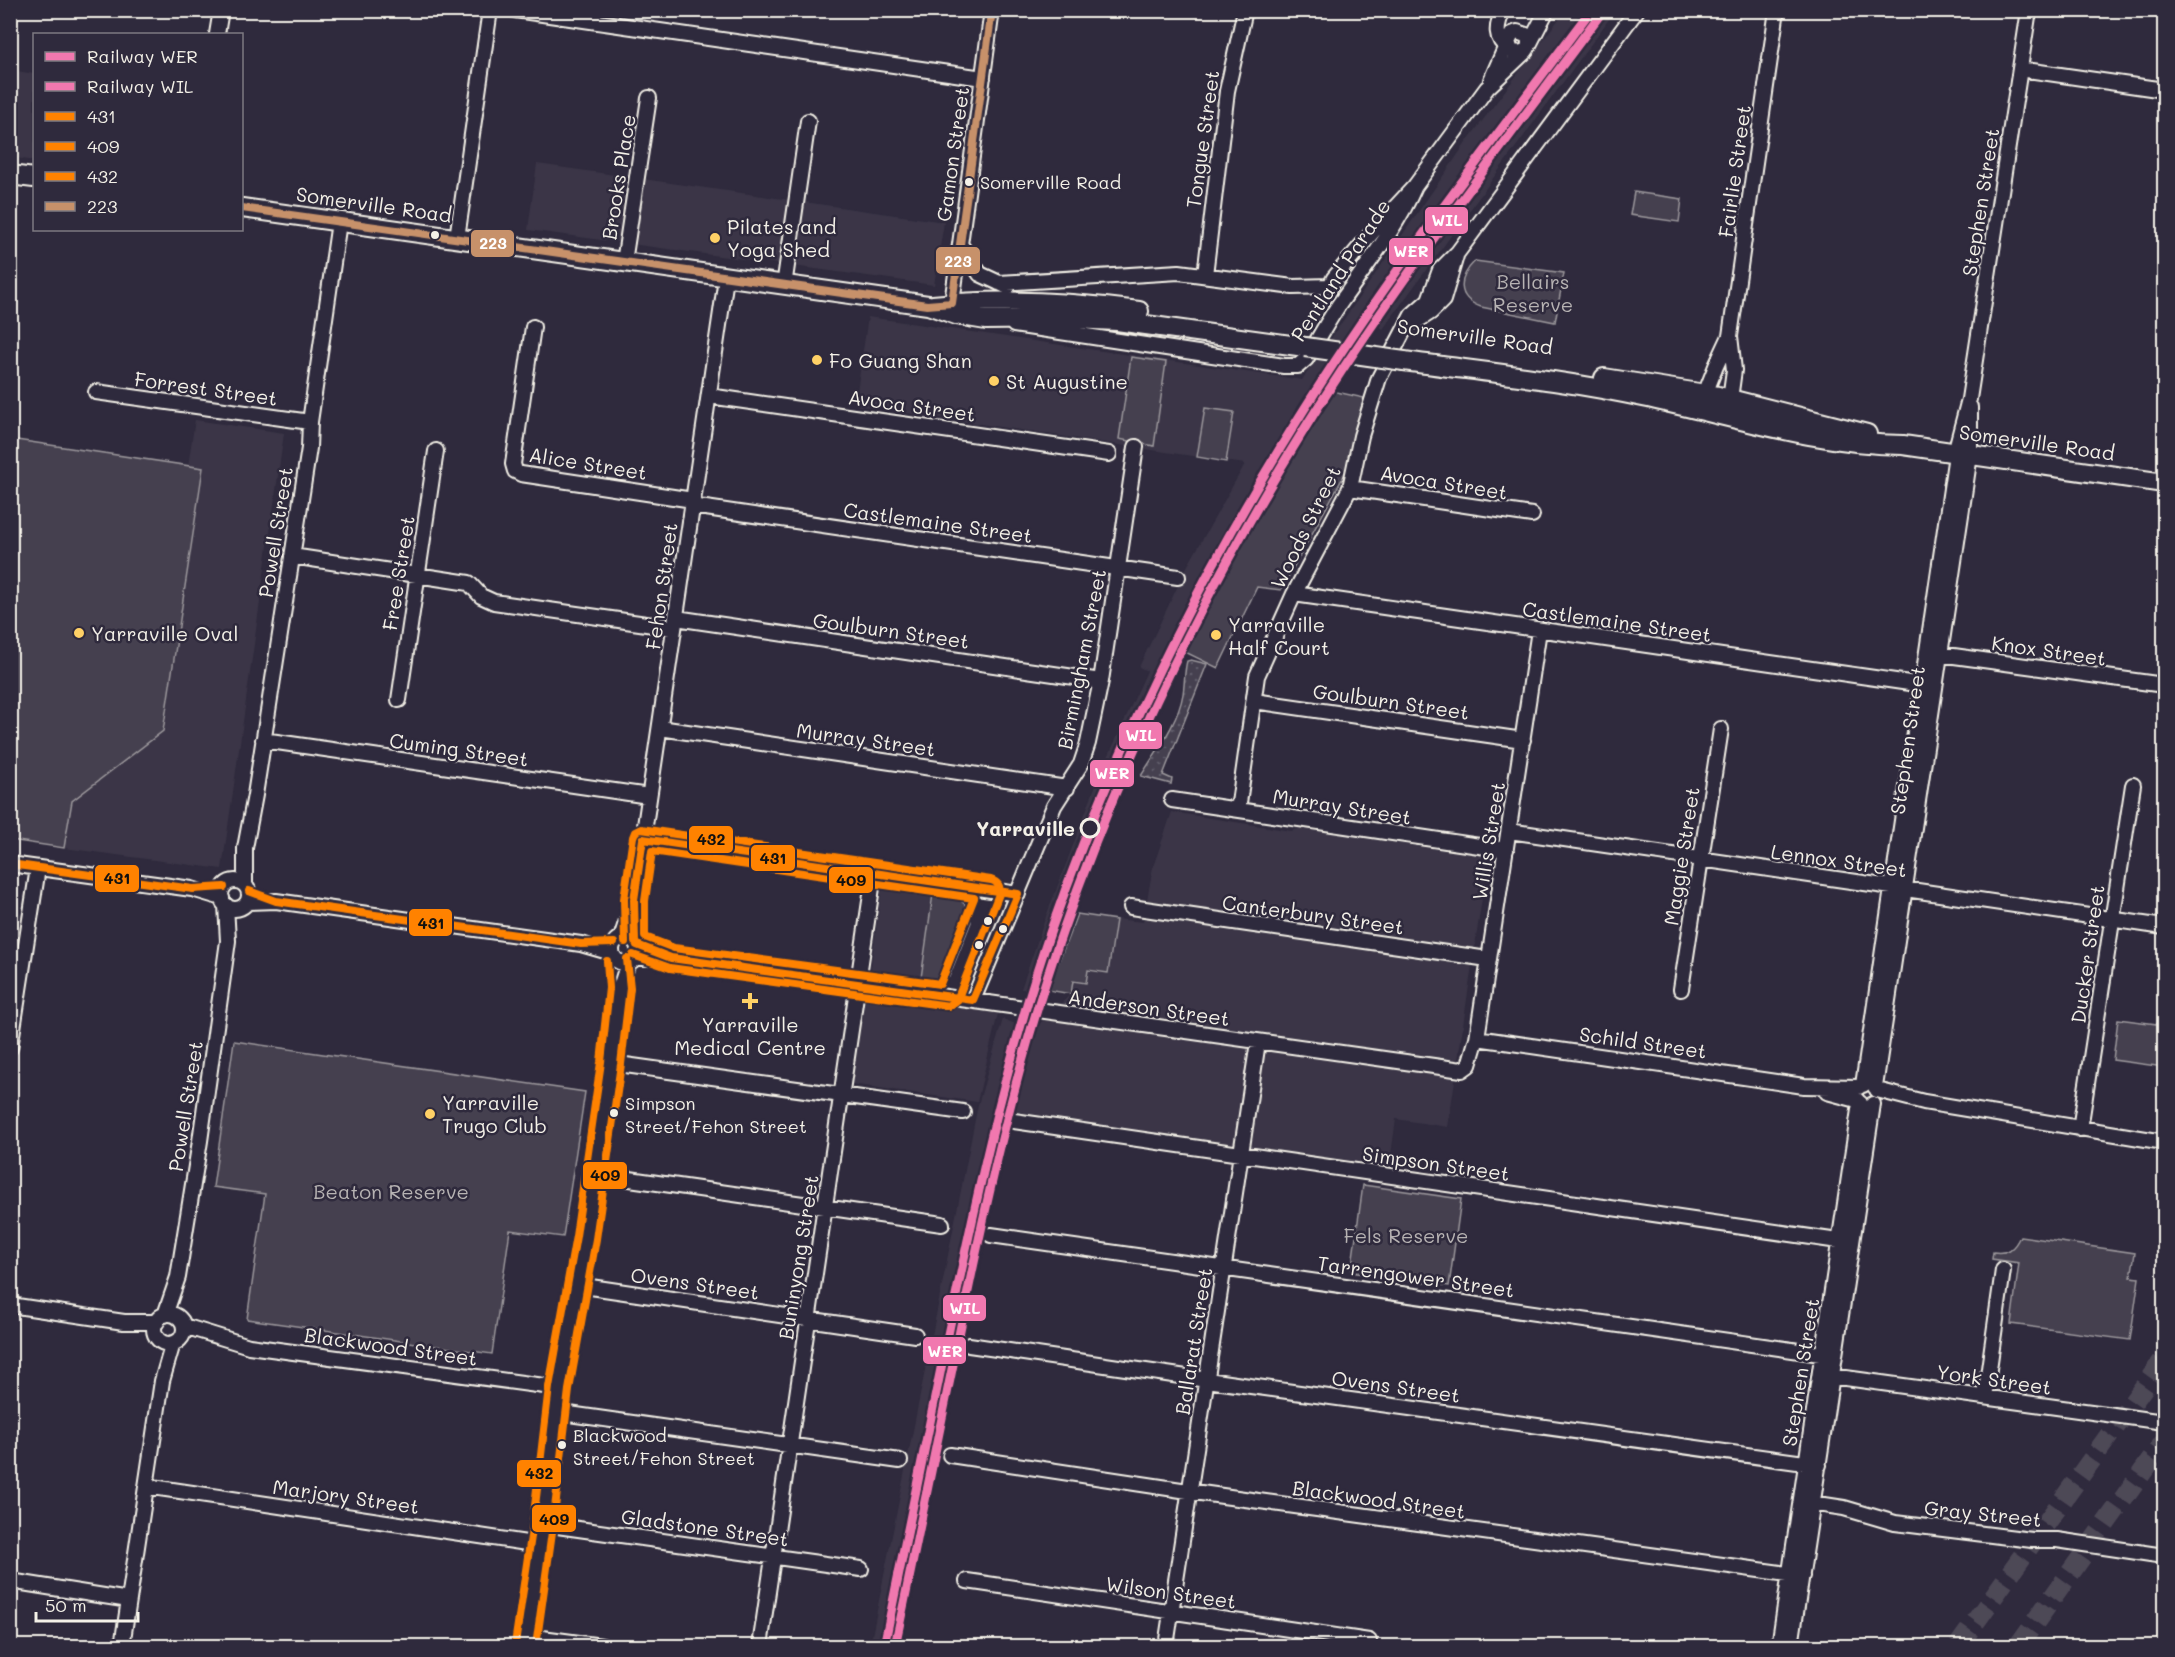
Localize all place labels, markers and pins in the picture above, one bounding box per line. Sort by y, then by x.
place label: Somerville Road [980,170,1121,194]
marker: Somerville Road [963,176,975,188]
place label: Pilates and Yoga Shed [727,213,836,262]
unlabelled marker [429,229,441,241]
marker: Pilates and Yoga Shed [708,231,722,245]
place label: Fo Guang Shan [829,347,972,373]
marker: Fo Guang Shan [810,353,824,367]
place label: St Augustine [1006,368,1128,394]
marker: St Augustine [987,374,1001,388]
place label: Yarraville Half Court [1228,611,1330,660]
place label: Yarraville Oval [91,620,239,646]
marker: Yarraville Oval [72,626,86,640]
marker: Yarraville Half Court [1209,628,1223,642]
place label: Yarraville [976,815,1075,841]
marker: Yarraville [1080,818,1100,838]
unlabelled marker [982,915,994,927]
unlabelled marker [997,923,1009,935]
unlabelled marker [973,939,985,951]
marker: Yarraville Medical Centre [741,992,759,1010]
place label: Yarraville Medical Centre [674,1011,826,1060]
place label: Yarraville Trugo Club [442,1089,547,1138]
place label: Simpson Street/Fehon Street [625,1091,807,1138]
marker: Yarraville Trugo Club [423,1107,437,1121]
marker: Simpson Street/Fehon Street [608,1107,620,1119]
place label: Blackwood Street/Fehon Street [573,1423,755,1470]
marker: Blackwood Street/Fehon Street [556,1439,568,1451]

